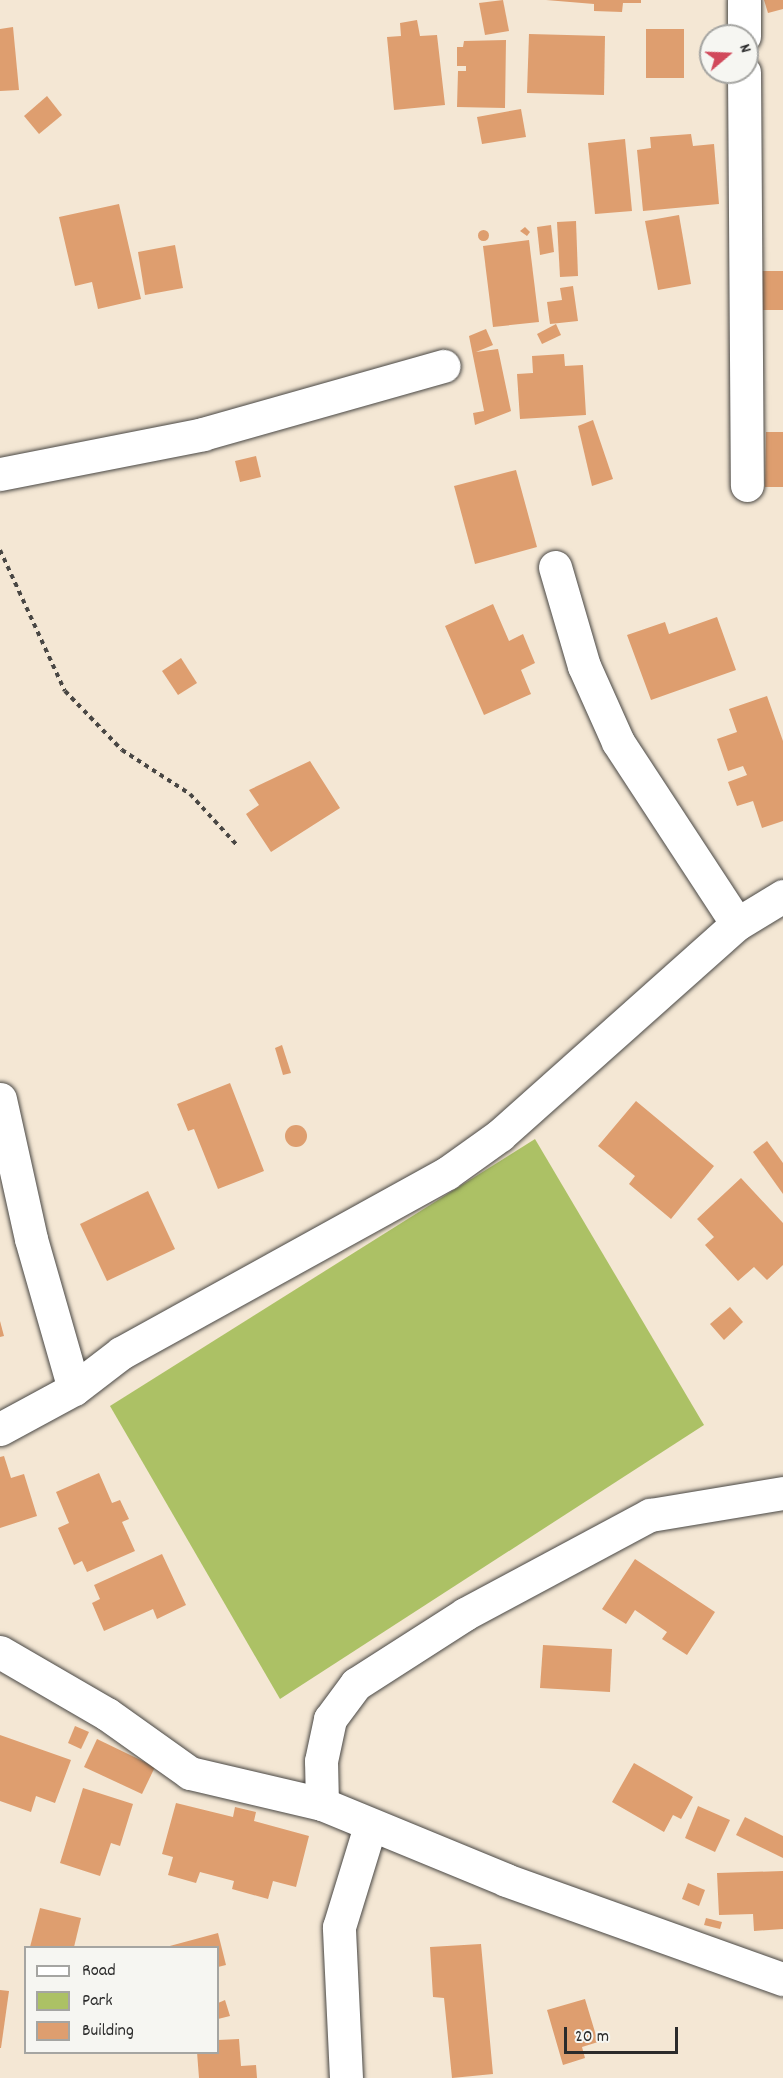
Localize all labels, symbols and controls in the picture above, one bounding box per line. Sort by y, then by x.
north arrow [699,24,759,84]
text: N [732,41,757,56]
legend [24,1946,219,2054]
text: Road [82,1959,116,1984]
text: Park [82,1989,113,2014]
scale bar [567,2015,681,2053]
text: Building [82,2019,134,2044]
text: 20 m [575,2025,609,2050]

